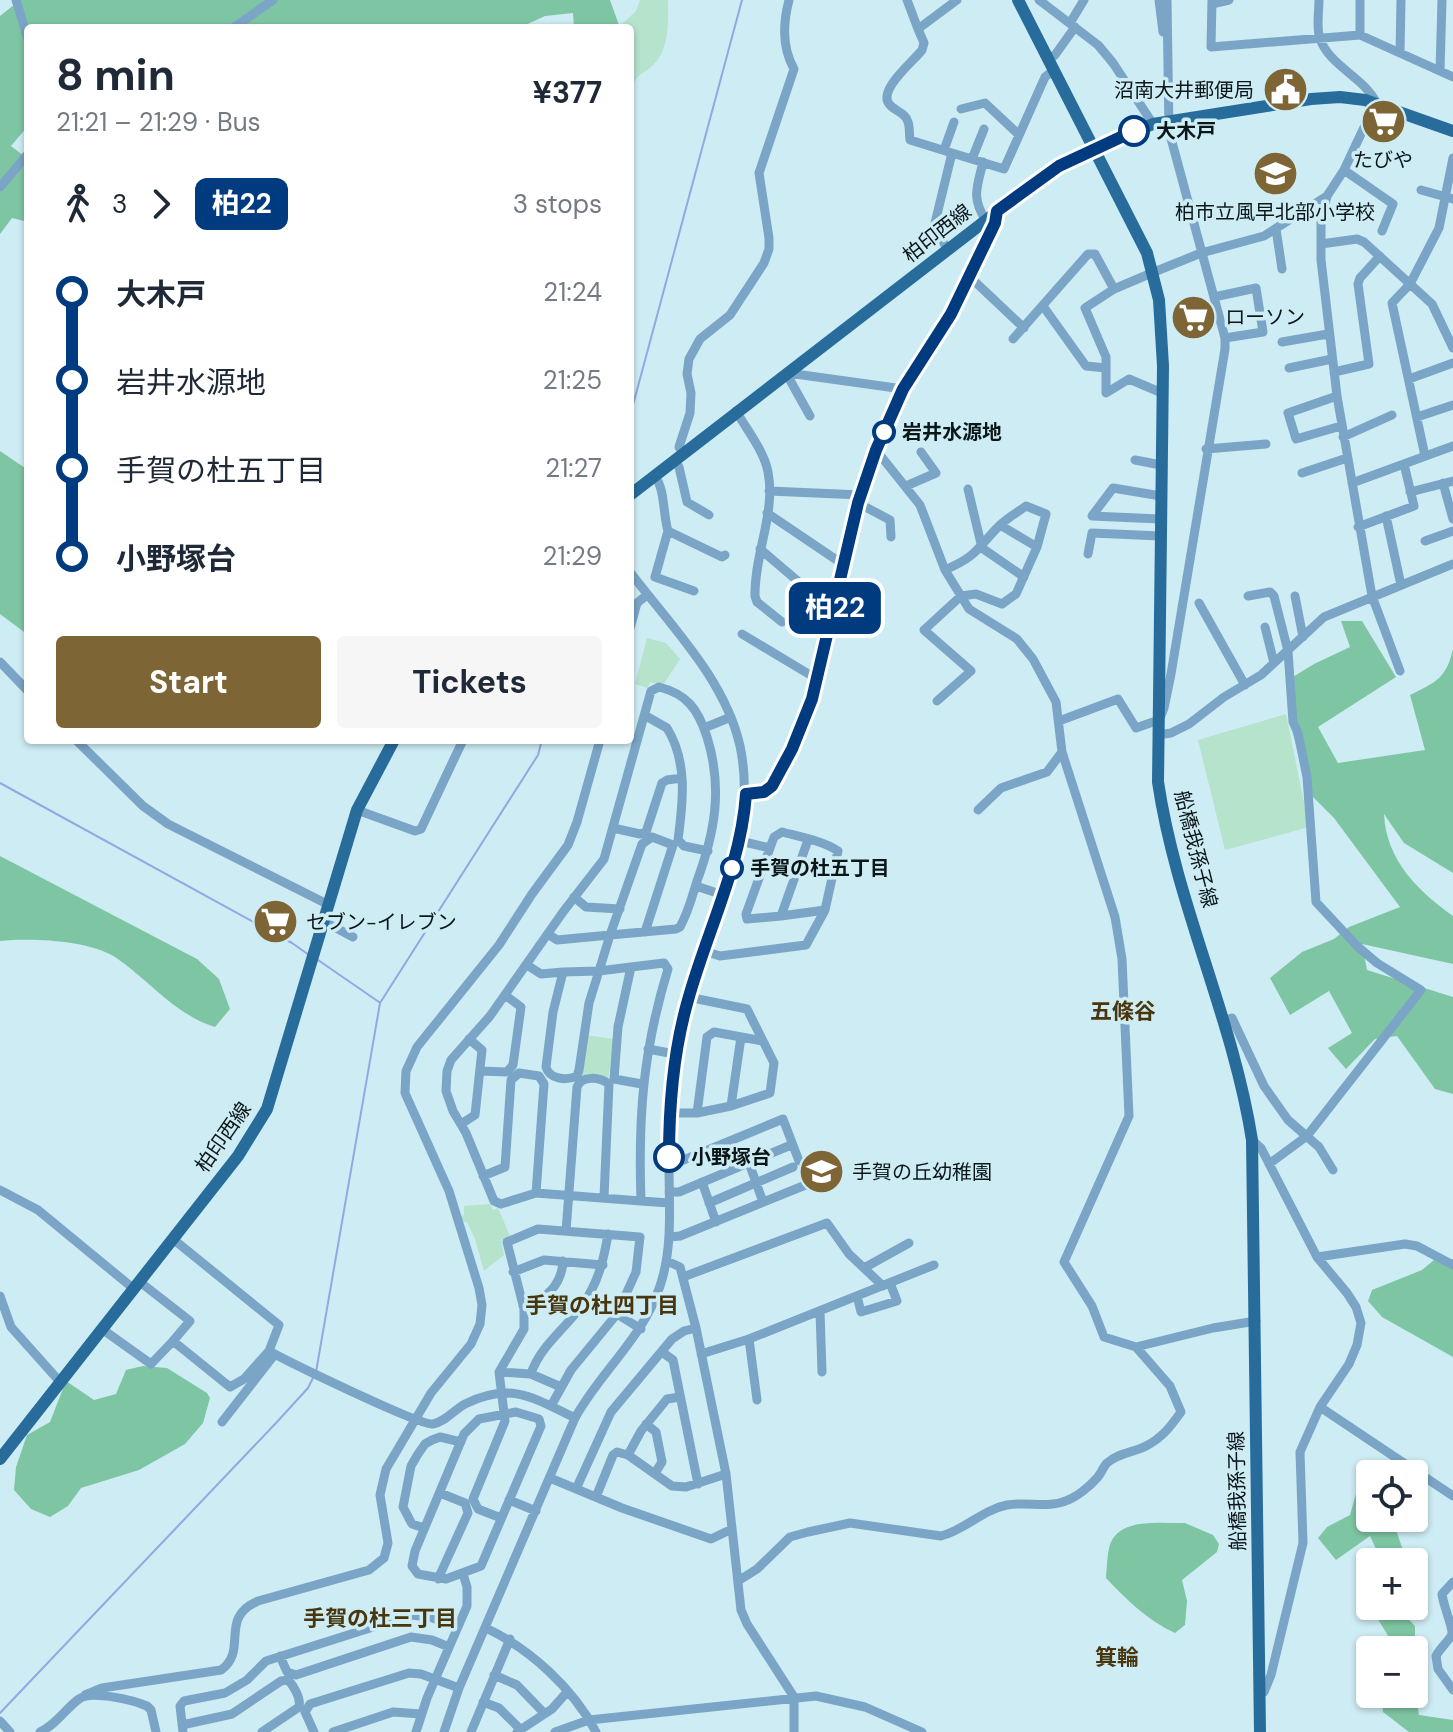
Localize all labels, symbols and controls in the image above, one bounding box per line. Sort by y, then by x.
text: 8 min [56,46,175,104]
public building icon: 沼南大井郵便局 [1261,66,1309,114]
text: ¥377 [532,73,602,112]
place label: 沼南大井郵便局 [1114,77,1254,103]
supermarket icon: たびや [1359,97,1407,145]
text: 21:21 – 21:29 · Bus [56,105,261,139]
marker: 大木戸 [1119,116,1149,146]
place label: 大木戸 [1156,118,1216,144]
place label: たびや [1353,147,1413,173]
school or university icon: 柏市立風早北部小学校 [1251,149,1299,197]
icon: walk [56,182,100,226]
icon: forward [139,182,183,226]
text: 柏22 [211,185,272,222]
text: 3 [112,187,127,221]
text: 3 stops [513,187,602,221]
street label: 柏印西線 [897,198,977,268]
place label: 柏市立風早北部小学校 [1175,199,1375,225]
text: 大木戸 [116,275,206,314]
text: 21:24 [543,275,602,309]
supermarket icon: ローソン [1170,293,1218,341]
place label: ローソン [1225,304,1305,330]
text: 岩井水源地 [116,363,266,402]
text: 21:25 [543,363,602,397]
place label: 岩井水源地 [902,419,1002,445]
marker: 岩井水源地 [873,421,895,443]
text: 手賀の杜五丁目 [116,451,326,490]
text: 21:27 [545,451,602,485]
text: 小野塚台 [116,539,236,578]
text: 21:29 [543,539,602,573]
line badge: 柏22 [789,582,881,634]
text: 柏22 [805,589,865,626]
button: Start [56,636,321,728]
button: Tickets [337,636,602,728]
street label: 船橋我孫子線 [1169,788,1223,910]
place label: 手賀の杜五丁目 [750,855,890,881]
marker: 手賀の杜五丁目 [721,857,743,879]
supermarket icon: セブン-イレブン [251,898,299,946]
place label: セブン-イレブン [306,909,457,935]
district label: 五條谷 [1090,997,1156,1026]
street label: 柏印西線 [189,1097,257,1177]
marker: 小野塚台 [654,1142,684,1172]
place label: 小野塚台 [691,1144,771,1170]
school or university icon: 手賀の丘幼稚園 [797,1148,845,1196]
place label: 手賀の丘幼稚園 [852,1159,992,1185]
district label: 手賀の杜四丁目 [525,1291,679,1320]
street label: 船橋我孫子線 [1223,1431,1251,1551]
map controls [1356,1460,1428,1708]
button: locate [1356,1460,1428,1532]
button: + [1356,1548,1428,1620]
district label: 手賀の杜三丁目 [303,1604,457,1633]
button: − [1356,1636,1428,1708]
district label: 箕輪 [1095,1643,1139,1672]

